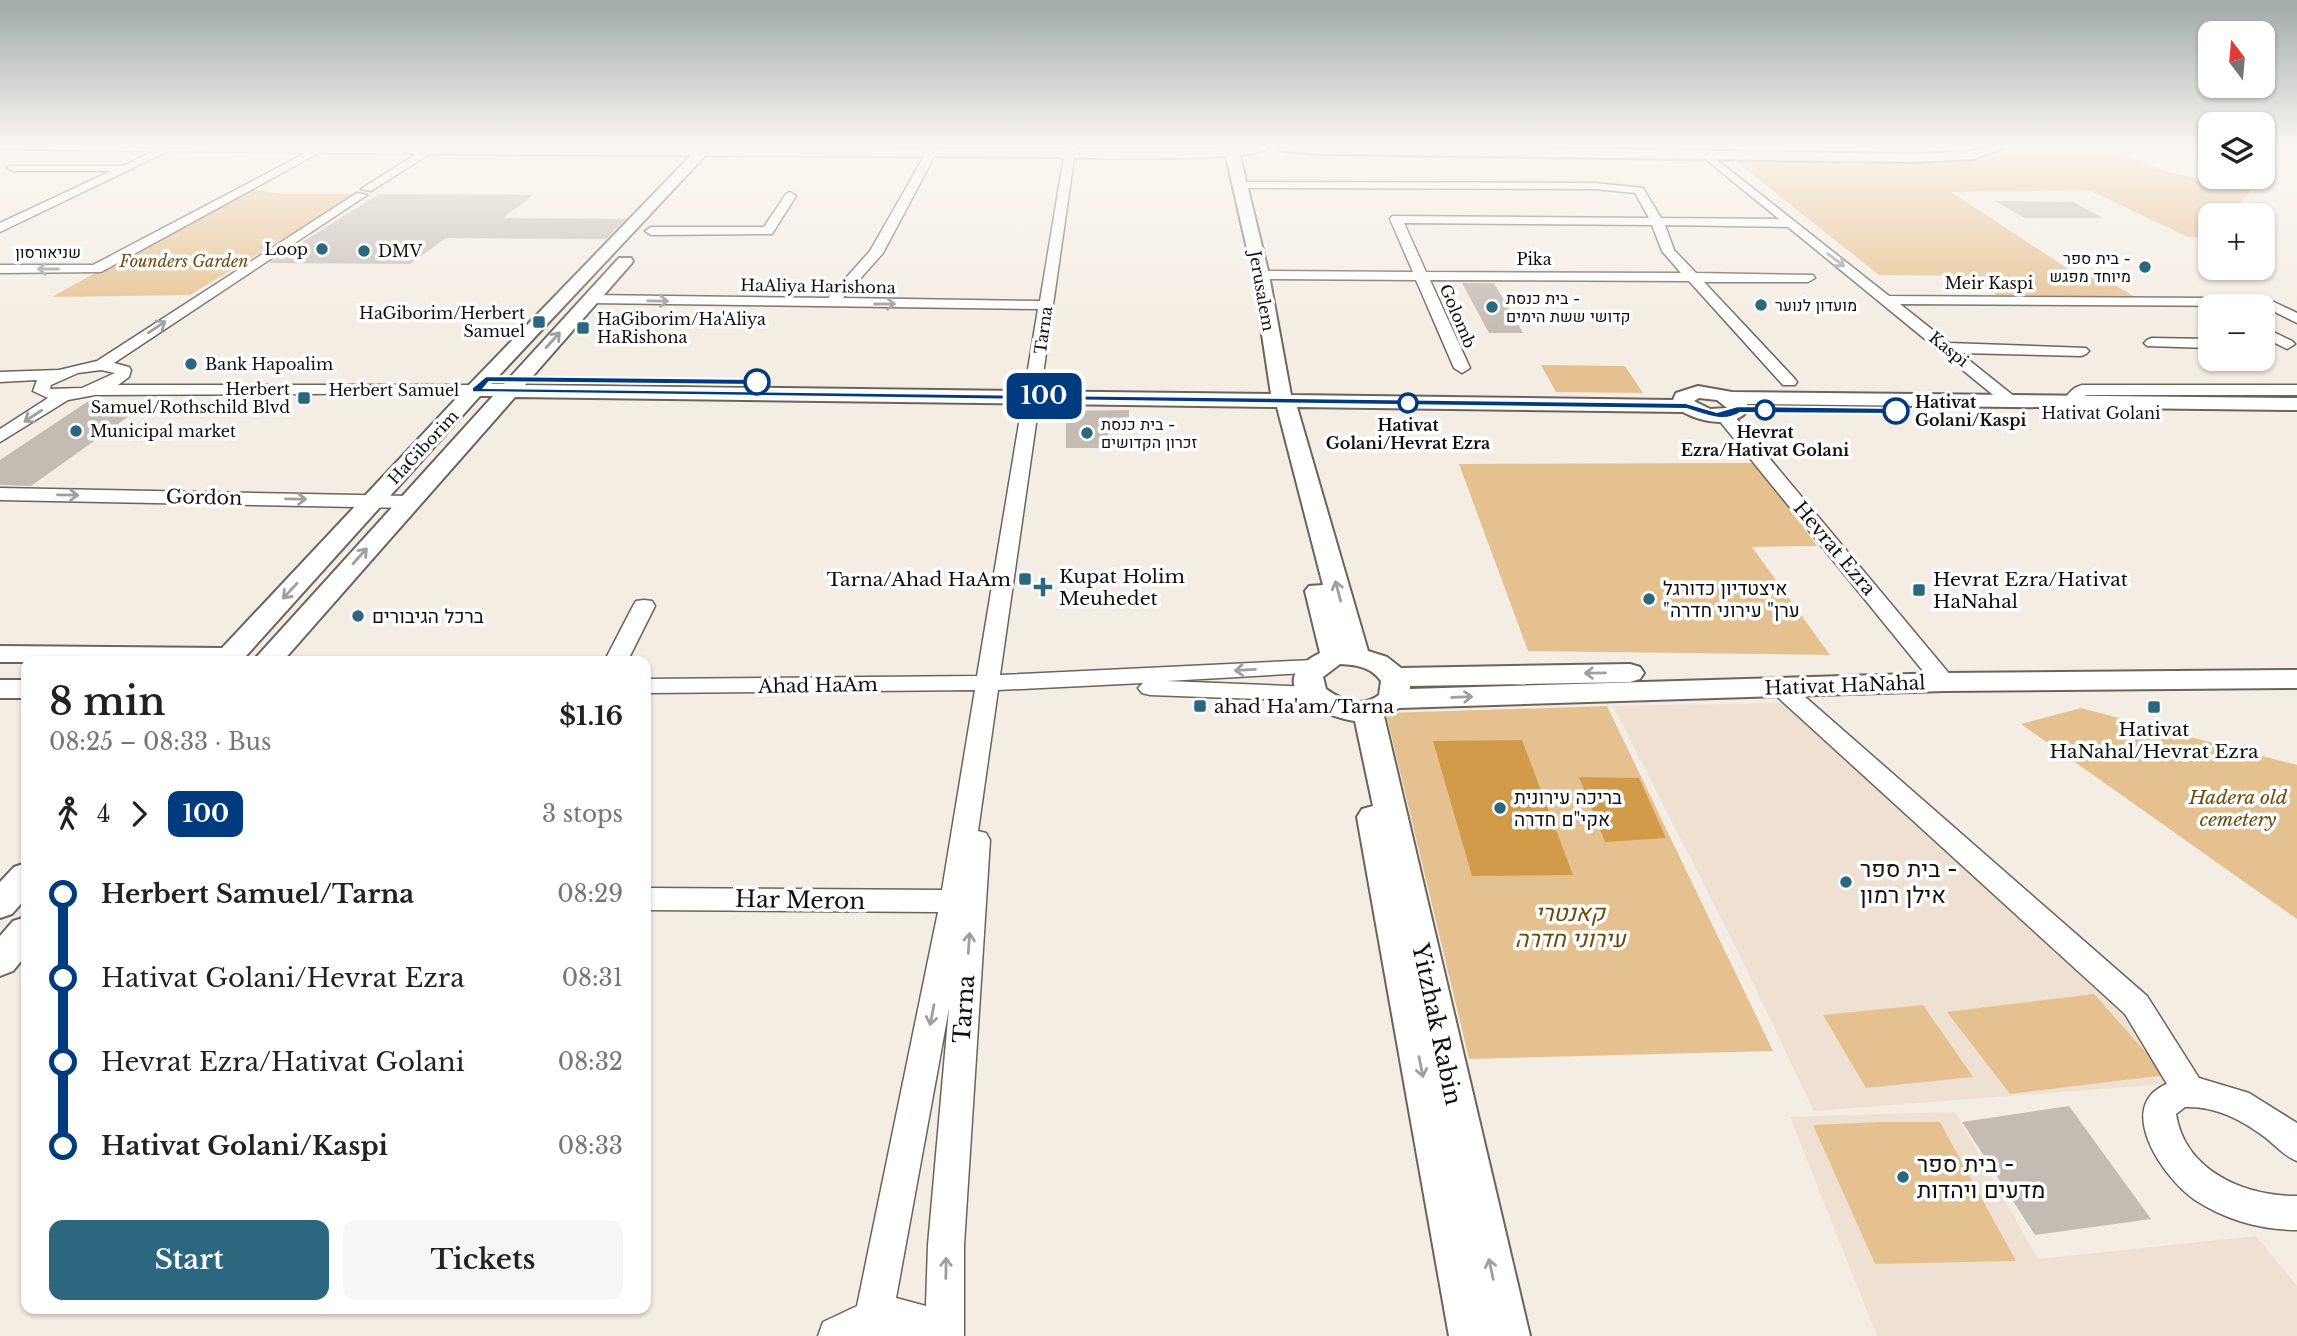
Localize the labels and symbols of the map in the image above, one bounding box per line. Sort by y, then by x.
north arrow [2198,21,2275,98]
place label: Loop [265,239,308,259]
marker: Loop [314,241,330,257]
place label: DMV [378,241,422,261]
street label: שניאורסון [15,242,81,262]
marker: DMV [356,243,372,259]
street label: Jerusalem [1245,247,1279,333]
place label: בית ספר - מיוחד מפגש [2050,248,2131,286]
street label: Pika [1516,249,1552,269]
park label: Founders Garden [119,251,248,271]
one-way arrow [1826,252,1845,267]
marker: בית ספר - מיוחד מפגש [2137,259,2153,275]
one-way arrow [37,262,60,276]
street label: Meir Kaspi [1945,273,2034,293]
street label: HaAliya Harishona [740,275,896,297]
street label: Golomb [1436,281,1480,351]
place label: בית כנסת - קדושי ששת הימים [1506,288,1631,326]
one-way arrow [646,294,669,308]
place label: מועדון לנוער [1775,295,1857,315]
marker: מועדון לנוער [1753,297,1769,313]
one-way arrow [874,298,897,311]
marker: בית כנסת - קדושי ששת הימים [1484,299,1500,315]
place label: HaGiborim/Herbert Samuel [359,303,525,341]
street label: Tarna [1030,305,1056,355]
place label: HaGiborim/Ha'Aliya HaRishona [597,309,766,347]
marker: HaGiborim/Herbert Samuel [531,314,547,330]
one-way arrow [147,320,166,334]
marker: HaGiborim/Ha'Aliya HaRishona [575,320,591,336]
street label: Kaspi [1925,327,1973,371]
one-way arrow [545,331,561,349]
place label: Bank Hapoalim [205,354,333,374]
marker: Bank Hapoalim [183,356,199,372]
unlabelled marker [744,369,770,395]
line badge: 100 [1004,373,1084,419]
place label: Herbert Samuel/Rothschild Blvd [91,379,290,417]
street label: Herbert Samuel [329,380,459,400]
marker: Herbert Samuel/Rothschild Blvd [296,390,312,406]
place label: Hativat Golani/Kaspi [1915,392,2026,430]
marker: Hativat Golani/Hevrat Ezra [1398,393,1418,413]
marker: Hativat Golani/Kaspi [1883,398,1909,424]
marker: Hevrat Ezra/Hativat Golani [1755,400,1775,420]
street label: Hativat Golani [2041,403,2161,423]
street label: HaGiborim [384,406,462,488]
one-way arrow [24,409,43,423]
place label: בית כנסת - זכרון הקדושים [1101,414,1197,452]
place label: Hativat Golani/Hevrat Ezra [1326,415,1490,453]
place label: Municipal market [90,421,236,441]
place label: Hevrat Ezra/Hativat Golani [1681,422,1849,460]
marker: Municipal market [68,423,84,439]
marker: בית כנסת - זכרון הקדושים [1079,425,1095,441]
street label: Gordon [166,485,242,510]
one-way arrow [56,488,79,502]
one-way arrow [284,492,307,506]
street label: Hevrat Ezra [1789,497,1881,600]
one-way arrow [352,547,368,565]
place label: Kupat Holim Meuhedet [1059,565,1185,610]
place label: Tarna/Ahad HaAm [827,568,1011,591]
place label: Hevrat Ezra/Hativat HaNahal [1933,568,2129,613]
marker: Tarna/Ahad HaAm [1017,571,1033,587]
marker: Kupat Holim Meuhedet [1033,577,1053,597]
place label: איצטדיון כדורגל "ערן" עירוני חדרה [1663,577,1800,622]
one-way arrow [1331,580,1344,603]
one-way arrow [282,582,299,599]
marker: Hevrat Ezra/Hativat HaNahal [1911,582,1927,598]
marker: איצטדיון כדורגל "ערן" עירוני חדרה [1641,591,1657,607]
place label: ברכל הגיבורים [372,605,484,628]
marker: ברכל הגיבורים [350,608,366,624]
one-way arrow [1234,664,1257,677]
one-way arrow [1584,666,1607,680]
street label: Hativat HaNahal [1764,671,1926,700]
street label: Ahad HaAm [757,673,878,698]
one-way arrow [1450,690,1473,703]
place label: ahad Ha'am/Tarna [1214,695,1395,718]
marker: ahad Ha'am/Tarna [1192,698,1208,714]
marker: Hativat HaNahal/Hevrat Ezra [2146,699,2162,715]
place label: Hativat HaNahal/Hevrat Ezra [2049,718,2259,763]
place label: בריכה עירונית אקי"ם חדרה [1514,786,1622,831]
park label: Hadera old cemetery [2188,786,2288,831]
marker: בריכה עירונית אקי"ם חדרה [1492,800,1508,816]
place label: בית ספר - אילן רמון [1860,855,1958,909]
marker: בית ספר - אילן רמון [1838,874,1854,890]
street label: Har Meron [735,885,866,915]
park label: קאנטרי עירוני חדרה [1515,899,1627,953]
one-way arrow [963,932,976,955]
street label: Yitzhak Rabin [1406,940,1468,1108]
street label: Tarna [948,974,980,1044]
one-way arrow [924,1003,938,1026]
one-way arrow [1415,1055,1428,1078]
place label: בית ספר - מדעים ויהדות [1917,1150,2045,1204]
marker: בית ספר - מדעים ויהדות [1895,1169,1911,1185]
one-way arrow [939,1257,952,1280]
one-way arrow [1484,1258,1498,1281]

